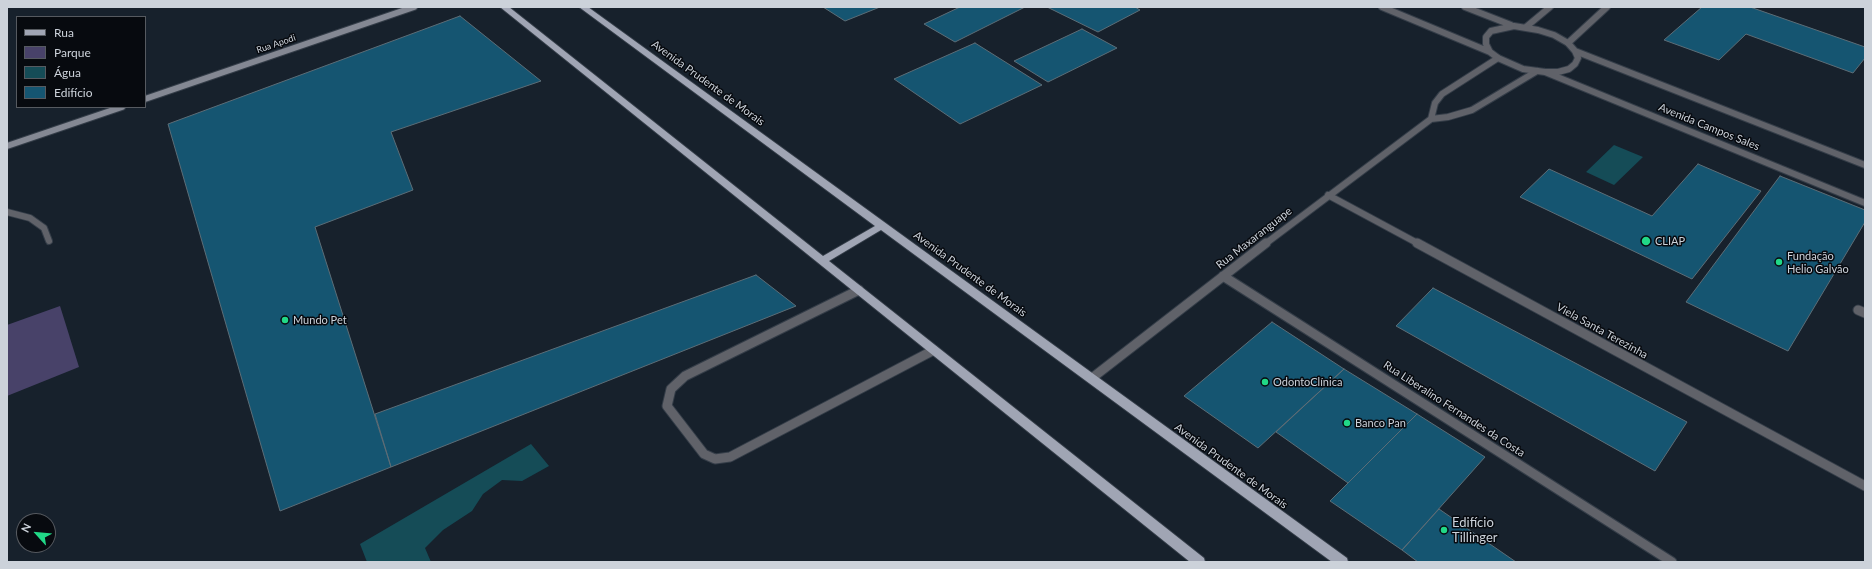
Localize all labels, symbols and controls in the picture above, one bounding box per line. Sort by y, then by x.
legend [16,16,146,108]
text: Rua [54,25,74,40]
street label: Rua Apodi [255,32,297,56]
street label: Avenida Prudente de Morais [649,38,767,128]
text: Parque [54,45,91,60]
text: Água [54,65,81,80]
text: Edifício [54,85,93,100]
street label: Avenida Campos Sales [1656,101,1762,153]
street label: Rua Maxaranguape [1214,204,1294,272]
street label: Avenida Prudente de Morais [911,229,1029,319]
place label: CLIAP [1655,234,1685,248]
marker: CLIAP [1640,235,1652,247]
place label: Fundação Helio Galvão [1787,249,1849,275]
marker: Fundação Helio Galvão [1774,257,1784,267]
street label: Viela Santa Terezinha [1554,300,1650,362]
place label: Mundo Pet [293,313,347,327]
marker: Mundo Pet [280,315,290,325]
street label: Rua Liberalino Fernandes da Costa [1381,358,1527,460]
place label: OdontoClínica [1273,375,1342,389]
marker: OdontoClínica [1260,377,1270,387]
place label: Banco Pan [1355,416,1406,430]
marker: Banco Pan [1342,418,1352,428]
street label: Avenida Prudente de Morais [1172,421,1290,511]
north arrow [16,513,56,553]
place label: Edifício Tillinger [1452,515,1498,546]
text: N [18,521,33,535]
marker: Edifício Tillinger [1439,525,1449,535]

